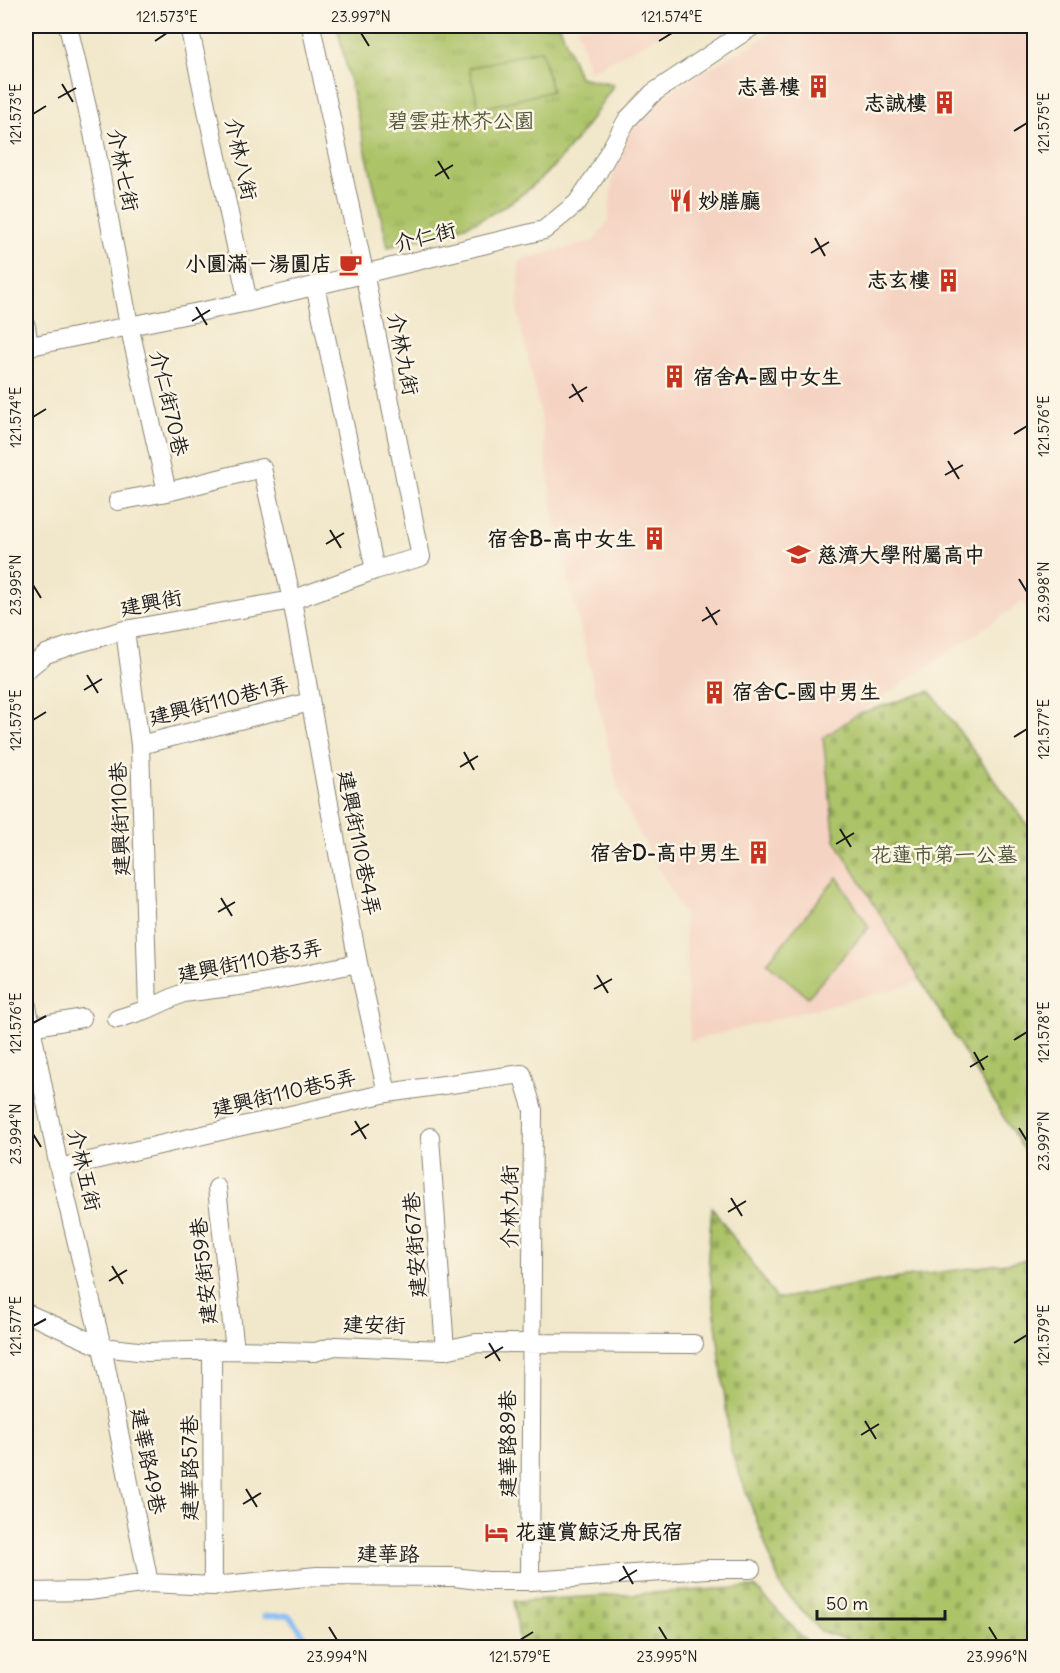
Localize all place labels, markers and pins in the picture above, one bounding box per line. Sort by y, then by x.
place label: 志善樓 [737,73,800,100]
building icon: 志善樓 [805,74,831,100]
place label: 志誠樓 [864,89,927,116]
building icon: 志誠樓 [932,90,958,116]
place label: 妙膳廳 [698,187,761,214]
restaurant icon: 妙膳廳 [667,188,693,214]
place label: 小圓滿－湯圓店 [185,250,332,277]
cafe icon: 小圓滿－湯圓店 [337,251,363,277]
place label: 志玄樓 [867,266,930,293]
building icon: 志玄樓 [935,267,961,293]
place label: 宿舍A-國中女生 [693,363,841,390]
building icon: 宿舍A-國中女生 [662,364,688,390]
place label: 宿舍B-高中女生 [487,525,636,552]
building icon: 宿舍B-高中女生 [641,526,667,552]
place label: 慈濟大學附屬高中 [817,541,985,568]
school or university icon: 慈濟大學附屬高中 [786,542,812,568]
place label: 宿舍C-國中男生 [732,678,880,705]
building icon: 宿舍C-國中男生 [701,679,727,705]
place label: 宿舍D-高中男生 [590,839,740,866]
building icon: 宿舍D-高中男生 [745,840,771,866]
place label: 花蓮賞鯨泛舟民宿 [515,1518,683,1545]
hotel icon: 花蓮賞鯨泛舟民宿 [484,1519,510,1545]

